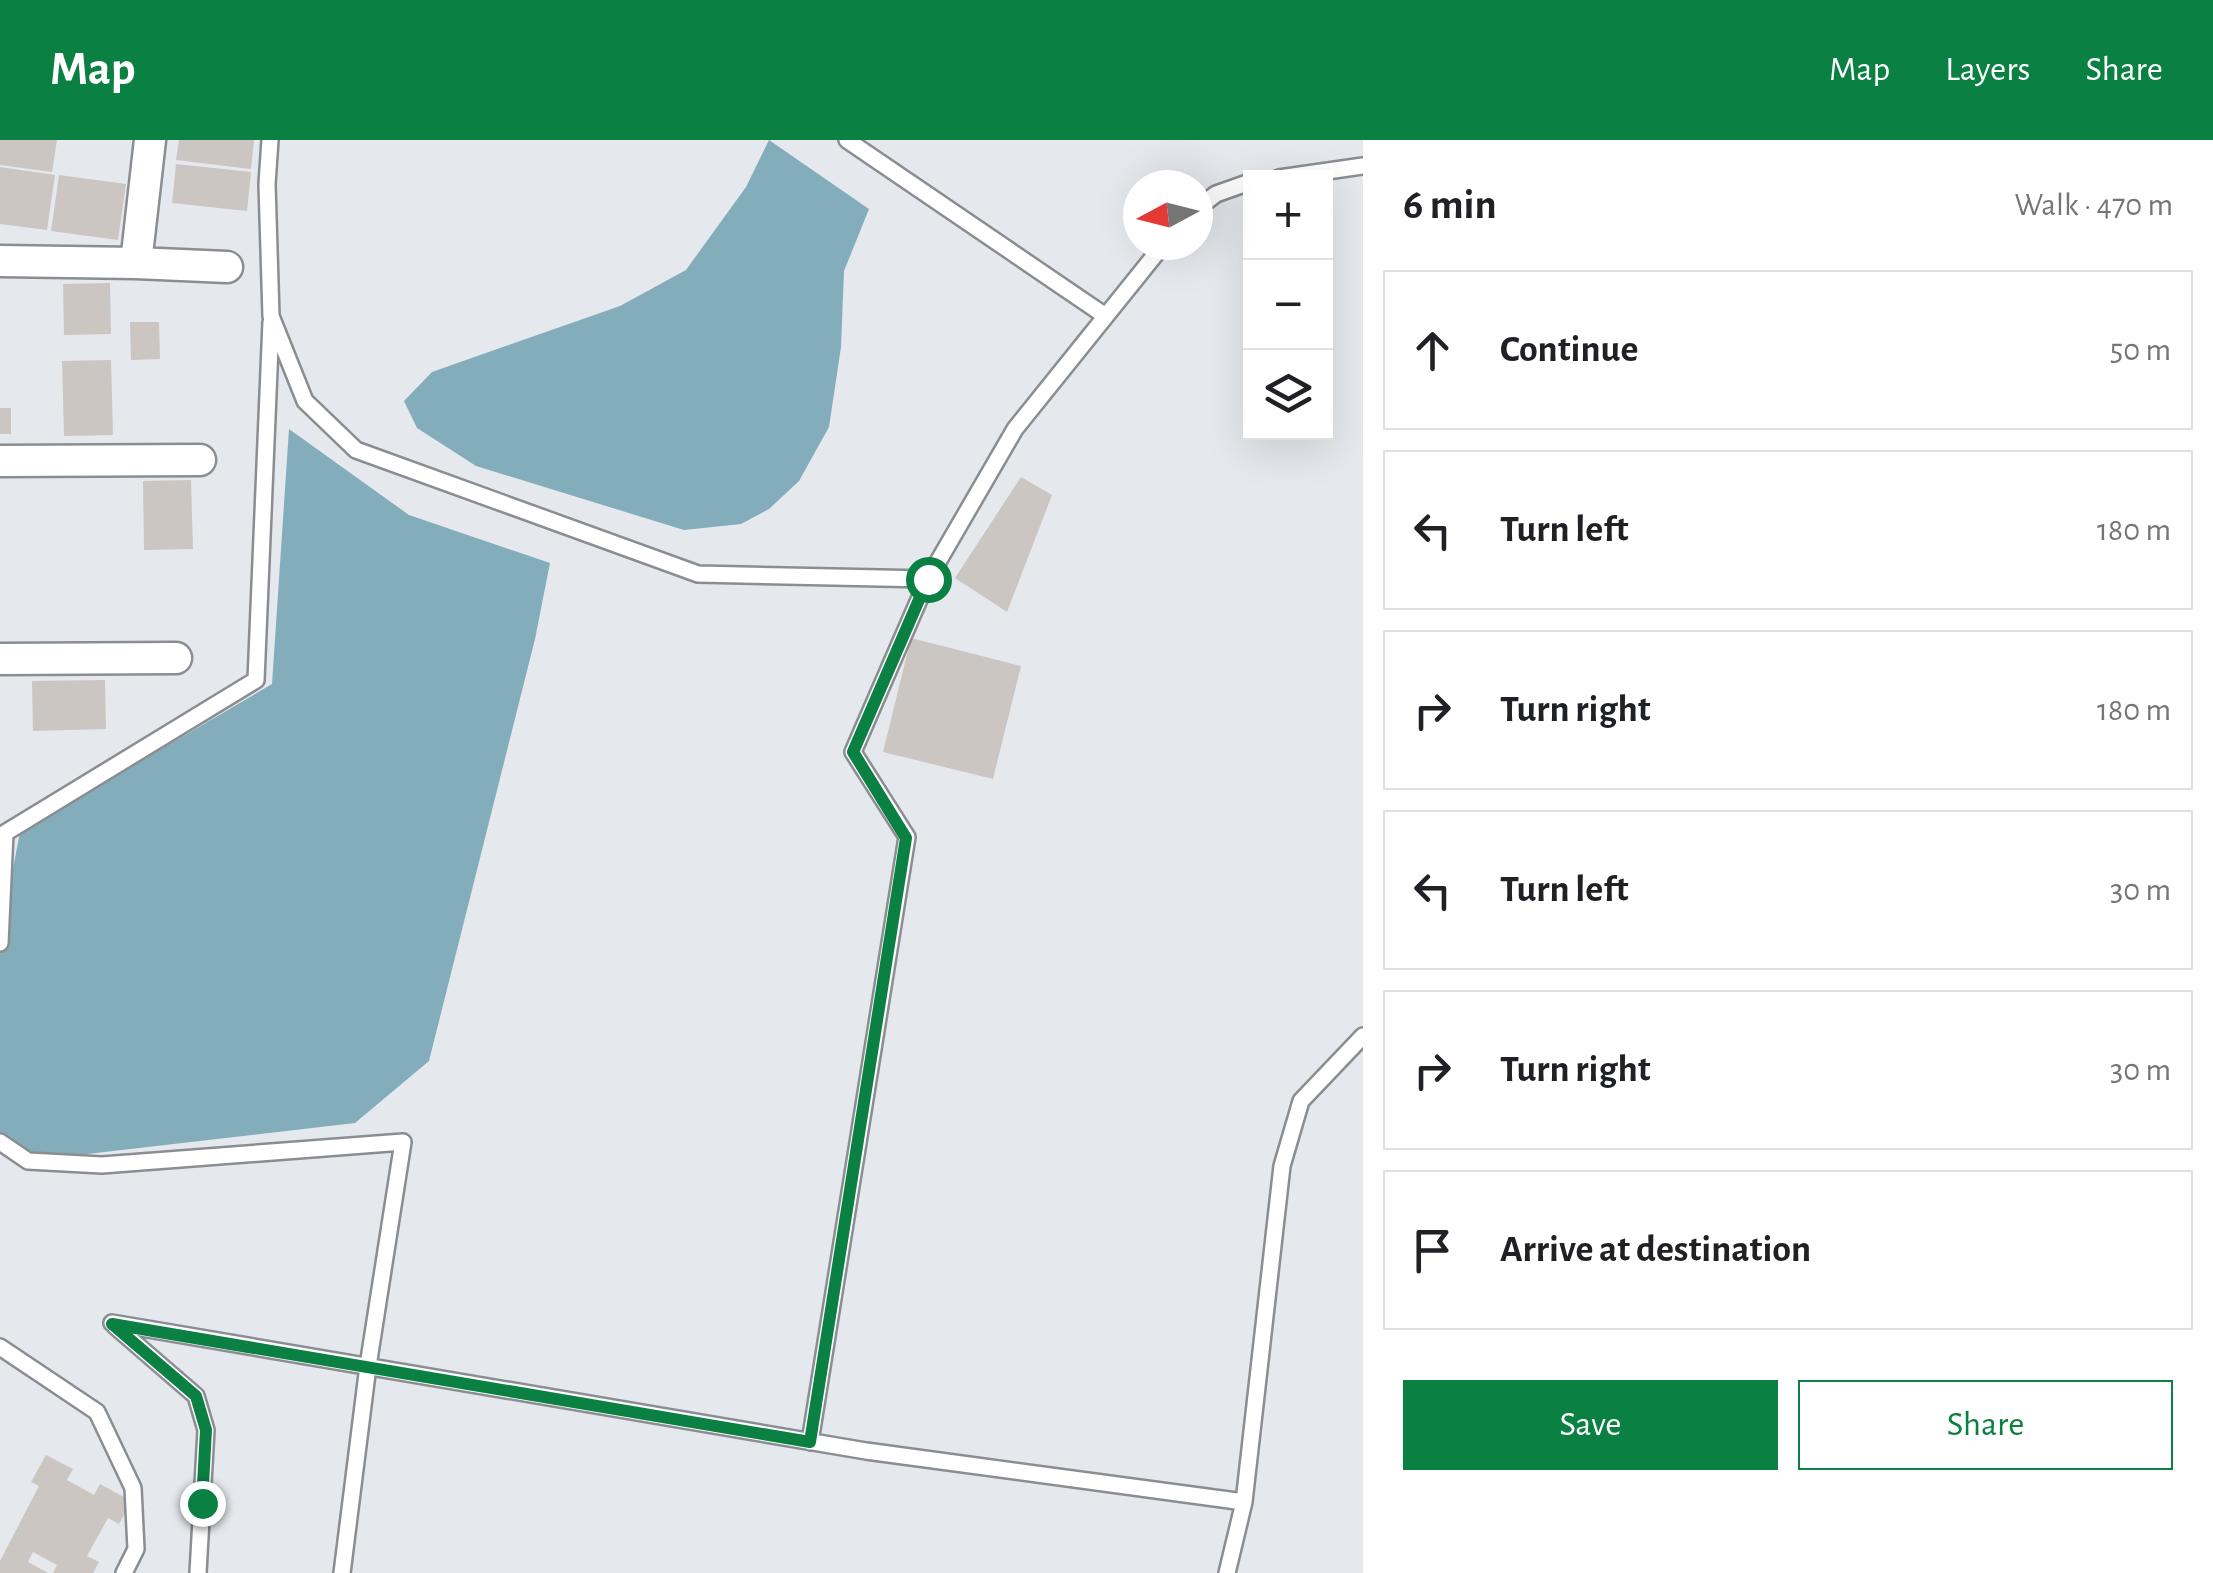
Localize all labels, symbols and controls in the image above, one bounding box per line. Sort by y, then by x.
text: Map [50,46,136,94]
text: Map [1829,52,1890,87]
text: Layers [1945,52,2030,87]
text: Share [2085,52,2163,87]
north arrow [1123,170,1213,260]
map controls [1243,170,1333,440]
button: + [1243,170,1333,260]
text: 6 min [1403,184,1497,226]
text: Walk · 470 m [2014,189,2173,221]
button: − [1243,260,1333,350]
icon: ahead [1405,323,1460,378]
text: Continue [1500,331,1638,369]
text: 50 m [2110,334,2171,366]
button: layers [1243,350,1333,440]
icon: left [1405,503,1460,558]
text: Turn left [1500,511,1628,549]
text: 180 m [2097,514,2171,546]
route start [906,557,952,603]
icon: right [1405,683,1460,738]
text: Turn right [1500,691,1650,729]
text: 180 m [2097,694,2171,726]
icon: left [1405,863,1460,918]
text: Turn left [1500,871,1628,909]
text: 30 m [2110,874,2171,906]
icon: right [1405,1043,1460,1098]
text: Turn right [1500,1051,1650,1089]
text: 30 m [2110,1054,2171,1086]
icon: arrive [1405,1223,1460,1278]
text: Arrive at destination [1500,1231,1811,1269]
button: Save [1403,1380,1778,1470]
button: Share [1798,1380,2173,1470]
route end [180,1481,226,1527]

